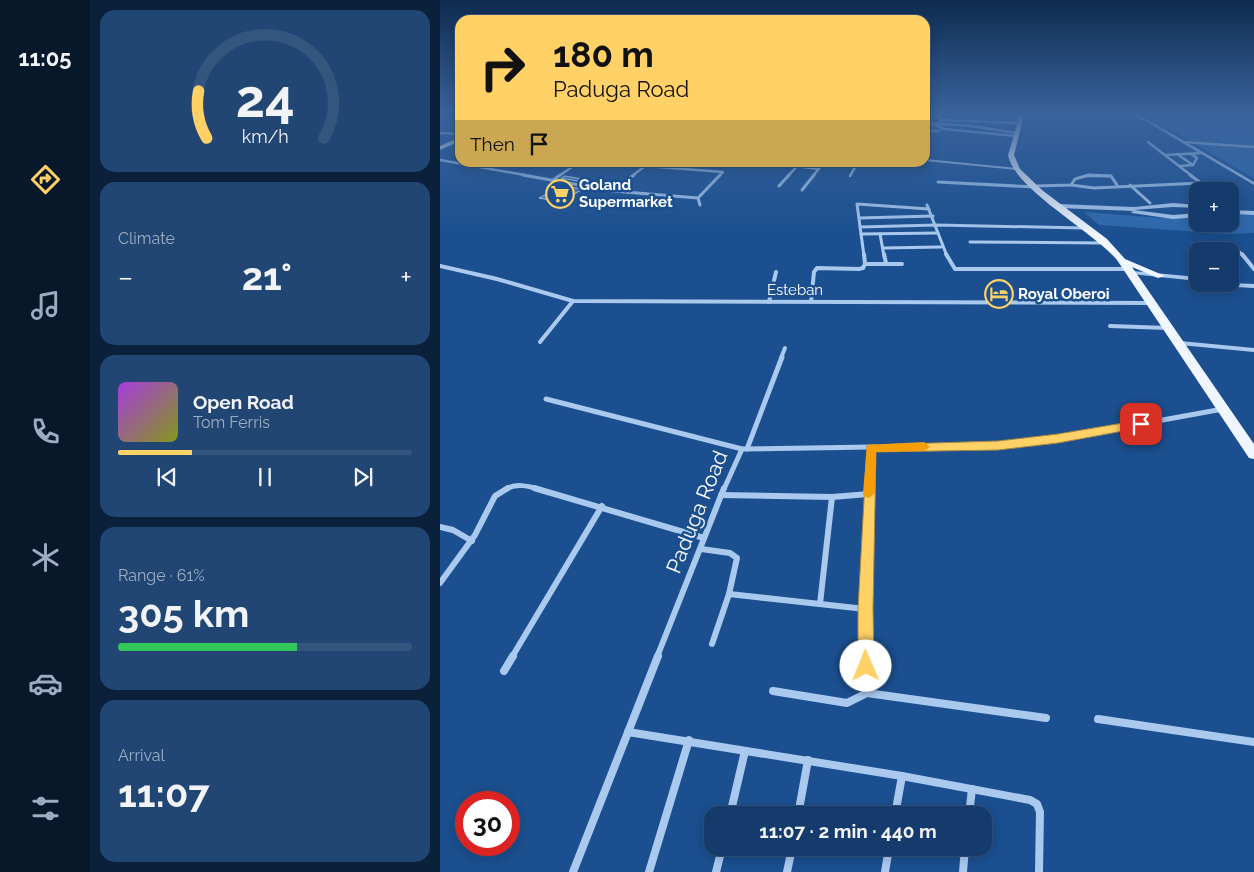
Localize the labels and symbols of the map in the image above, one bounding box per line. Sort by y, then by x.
place label: Goland Supermarket [579,176,673,211]
supermarket icon: Goland Supermarket [545,179,575,209]
hotel icon: Royal Oberoi [984,279,1014,309]
street label: Esteban [767,281,823,299]
place label: Royal Oberoi [1018,285,1110,303]
pin [1120,403,1162,445]
street label: Paduga Road [661,447,732,577]
position arrow [839,639,891,691]
speed limit sign: 30 [455,791,520,856]

